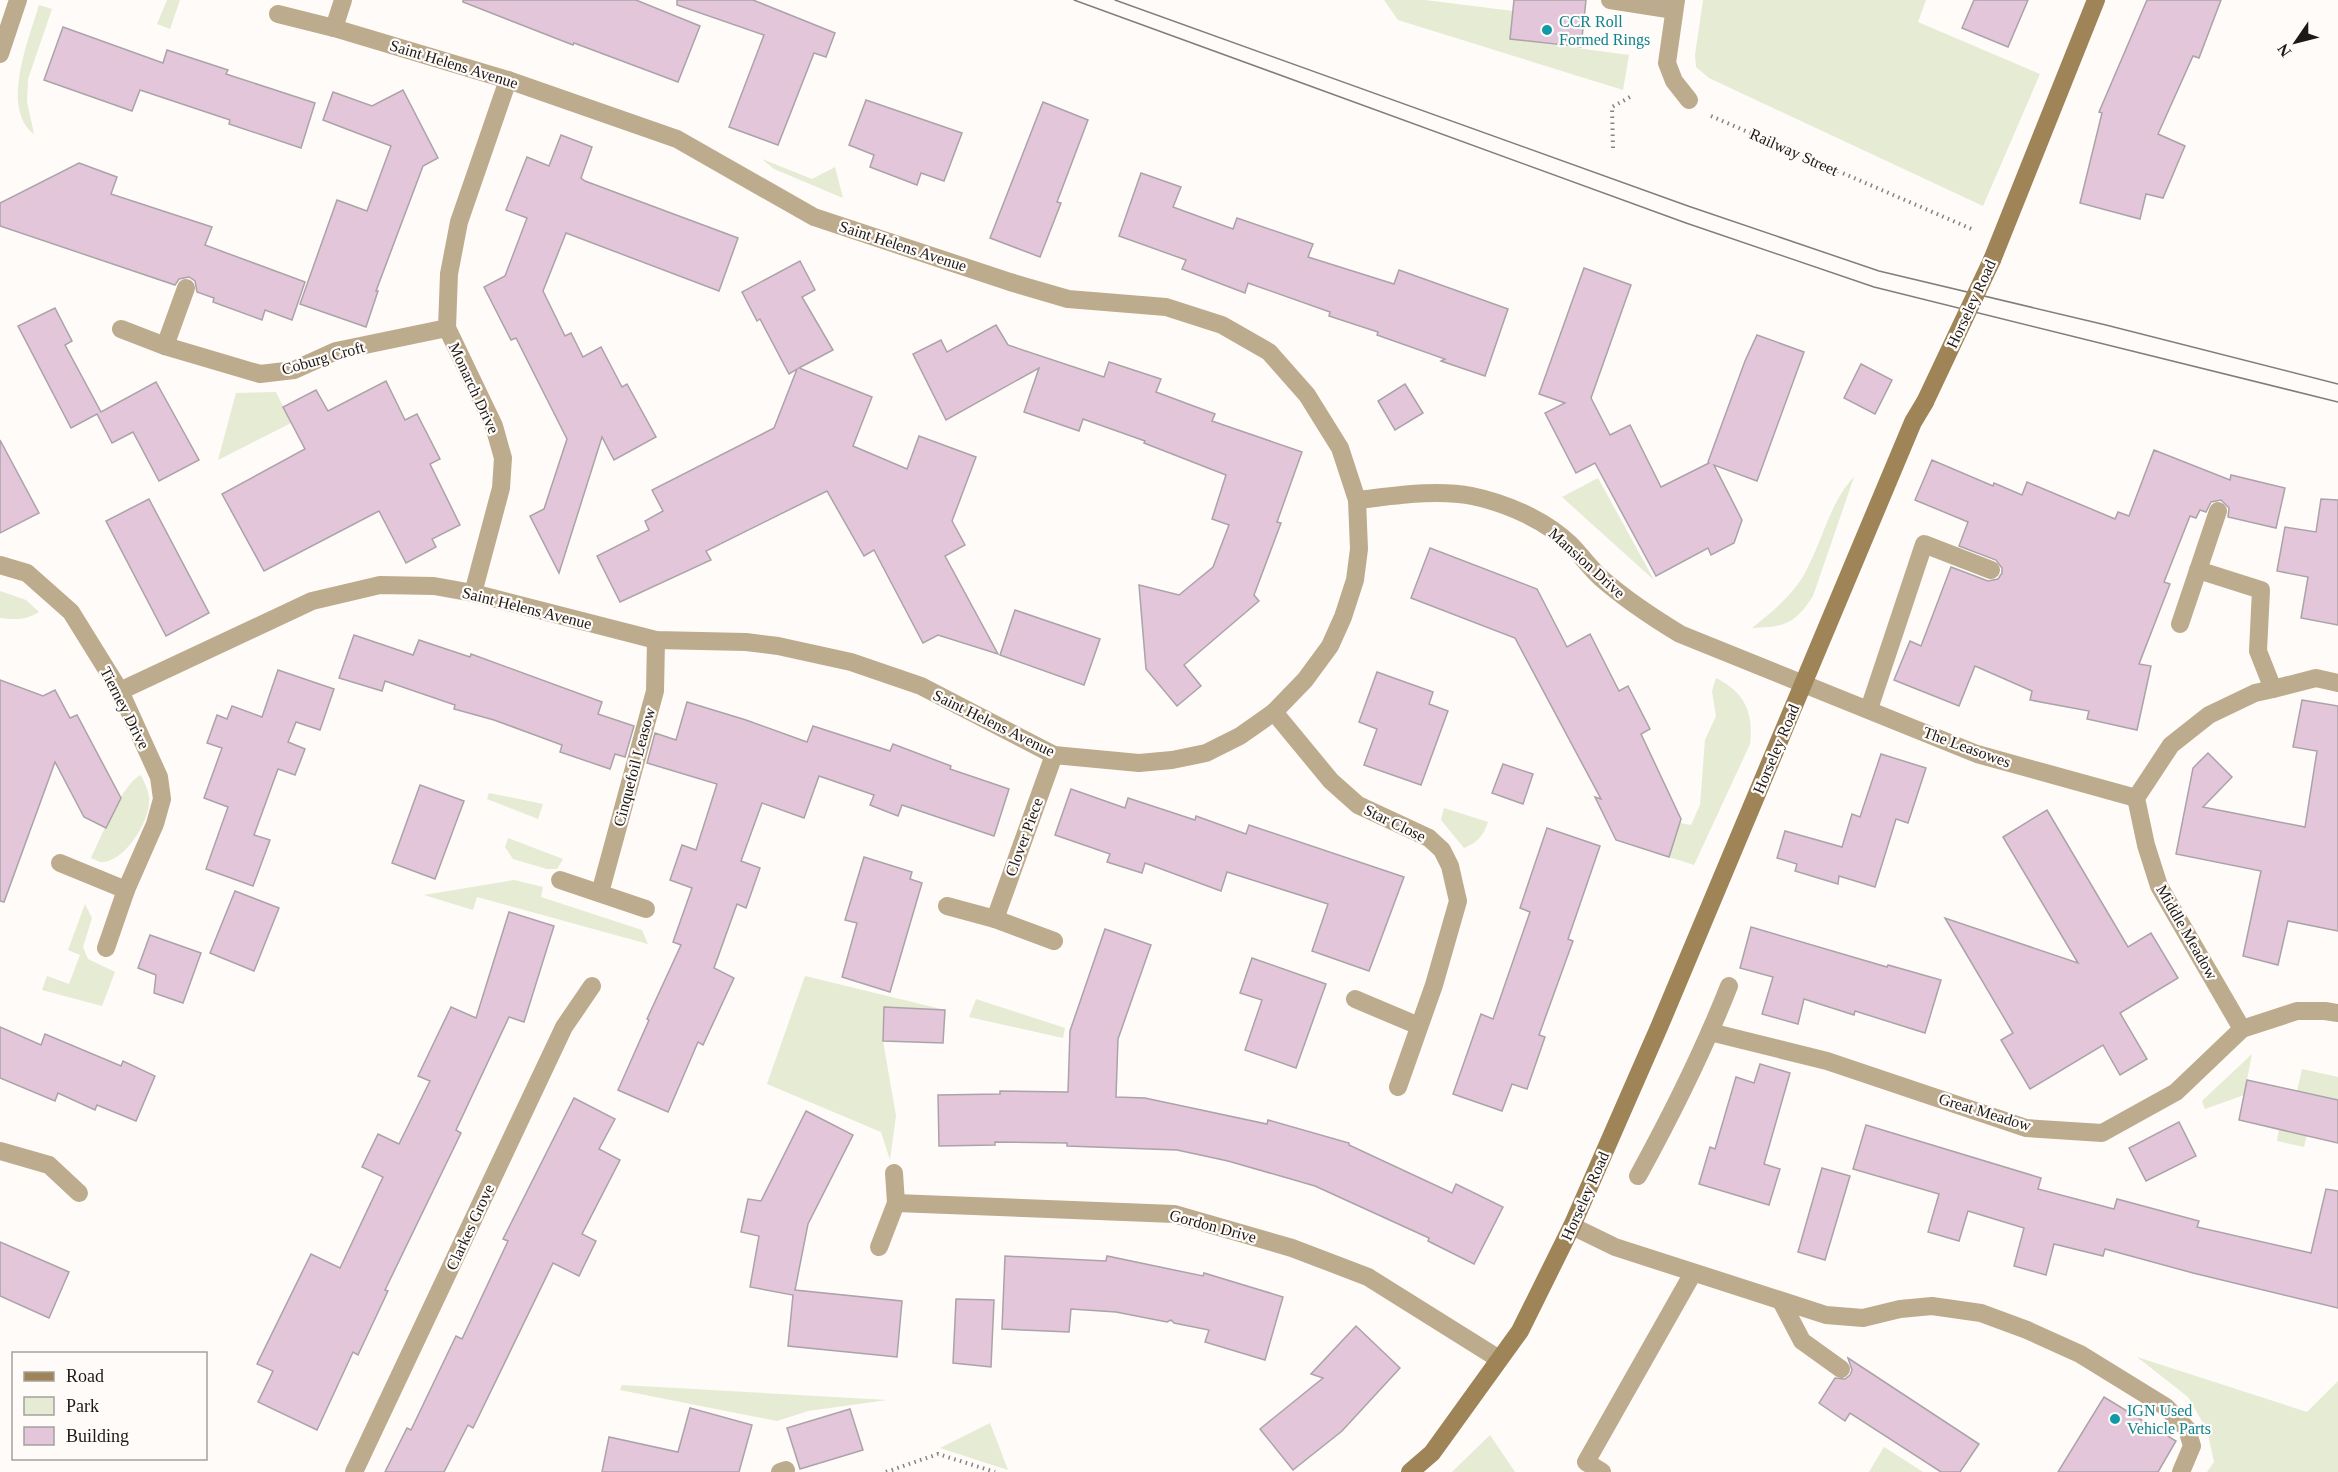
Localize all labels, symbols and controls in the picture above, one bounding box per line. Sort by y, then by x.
north arrow [2266,12,2326,72]
place label: CCR Roll Formed Rings [1559,13,1650,49]
marker: CCR Roll Formed Rings [1540,23,1554,37]
street label: Saint Helens Avenue [388,36,520,92]
text: N [2274,40,2294,60]
street label: Railway Street [1747,125,1841,180]
street label: Saint Helens Avenue [837,217,969,275]
street label: Horseley Road [1943,257,2000,351]
street label: Coburg Croft [280,338,367,379]
street label: Monarch Drive [446,340,502,436]
street label: Mansion Drive [1545,524,1629,602]
street label: Saint Helens Avenue [460,584,594,632]
street label: Tierney Drive [96,664,153,752]
street label: Saint Helens Avenue [930,686,1058,760]
street label: Horseley Road [1750,702,1803,797]
street label: Cinquefoil Leasow [610,705,659,828]
street label: The Leasowes [1921,723,2013,771]
street label: Clover Piece [1002,795,1046,879]
street label: Star Close [1362,801,1428,845]
street label: Middle Meadow [2153,882,2221,983]
street label: Great Meadow [1937,1090,2034,1134]
street label: Horseley Road [1558,1149,1613,1244]
street label: Clarkes Grove [443,1181,497,1273]
street label: Gordon Drive [1168,1206,1258,1246]
legend [12,1352,207,1460]
text: Road [66,1366,104,1386]
text: Park [66,1396,99,1416]
place label: IGN Used Vehicle Parts [2127,1402,2211,1437]
marker: IGN Used Vehicle Parts [2108,1412,2122,1426]
text: Building [66,1426,129,1446]

